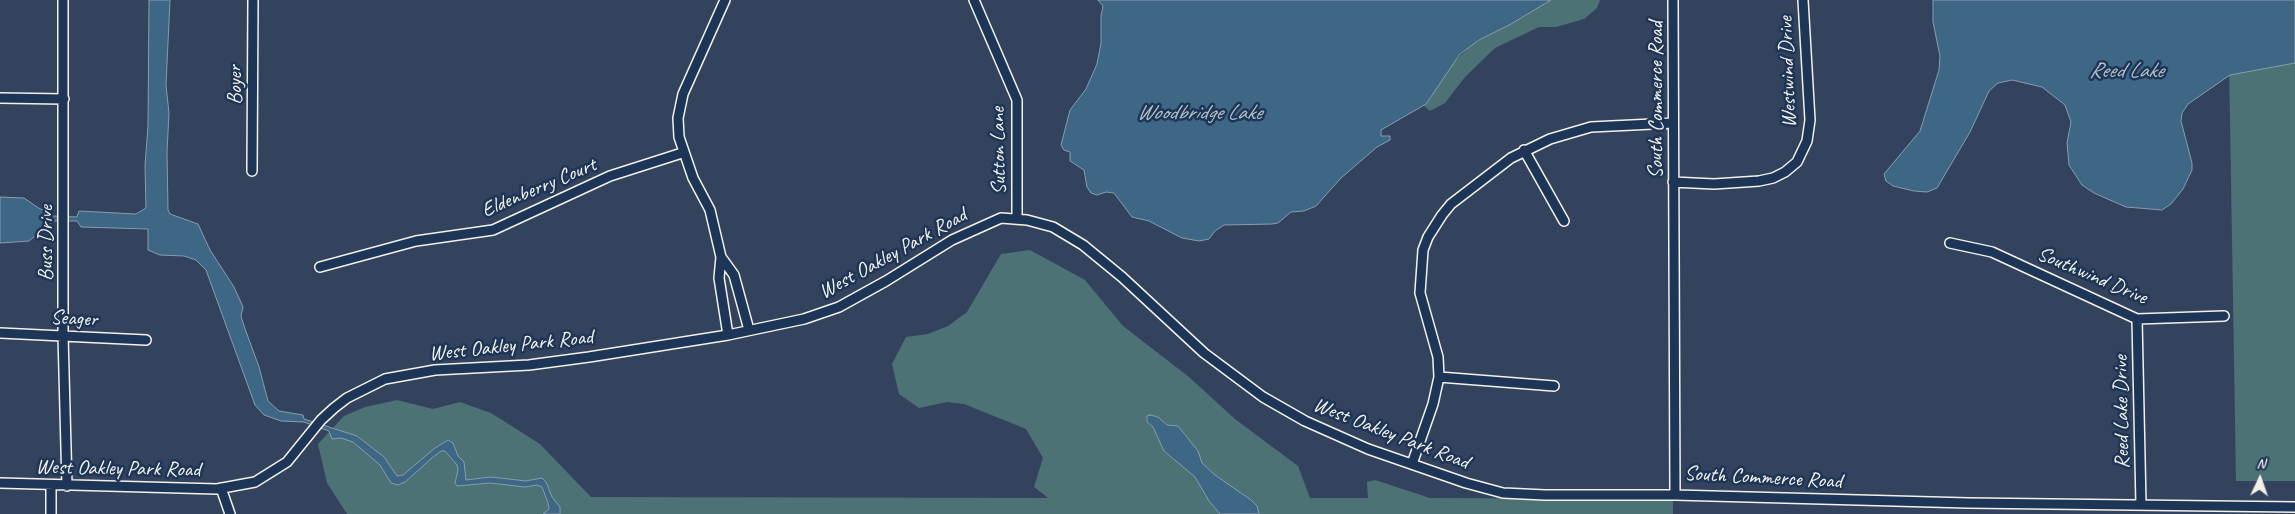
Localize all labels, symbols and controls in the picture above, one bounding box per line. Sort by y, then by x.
street label: Westwind Drive [1773,16,1803,128]
street label: South Commerce Road [1643,21,1669,179]
water label: Reed Lake [2089,58,2163,84]
street label: Boyer [222,65,248,105]
water label: Woodbridge Lake [1137,100,1261,126]
street label: Sutton Lane [986,107,1012,195]
street label: Eldenberry Court [478,153,600,223]
street label: West Oakley Park Road [815,203,971,305]
street label: Buss Drive [33,205,59,281]
street label: Southwind Drive [2033,242,2151,310]
street label: Seager [50,305,98,333]
street label: West Oakley Park Road [428,325,594,367]
street label: Reed Lake Drive [2108,355,2136,469]
street label: West Oakley Park Road [1310,393,1472,475]
north arrow [2235,454,2285,504]
street label: West Oakley Park Road [35,455,201,483]
text: N [2256,455,2266,472]
street label: South Commerce Road [1684,461,1842,495]

